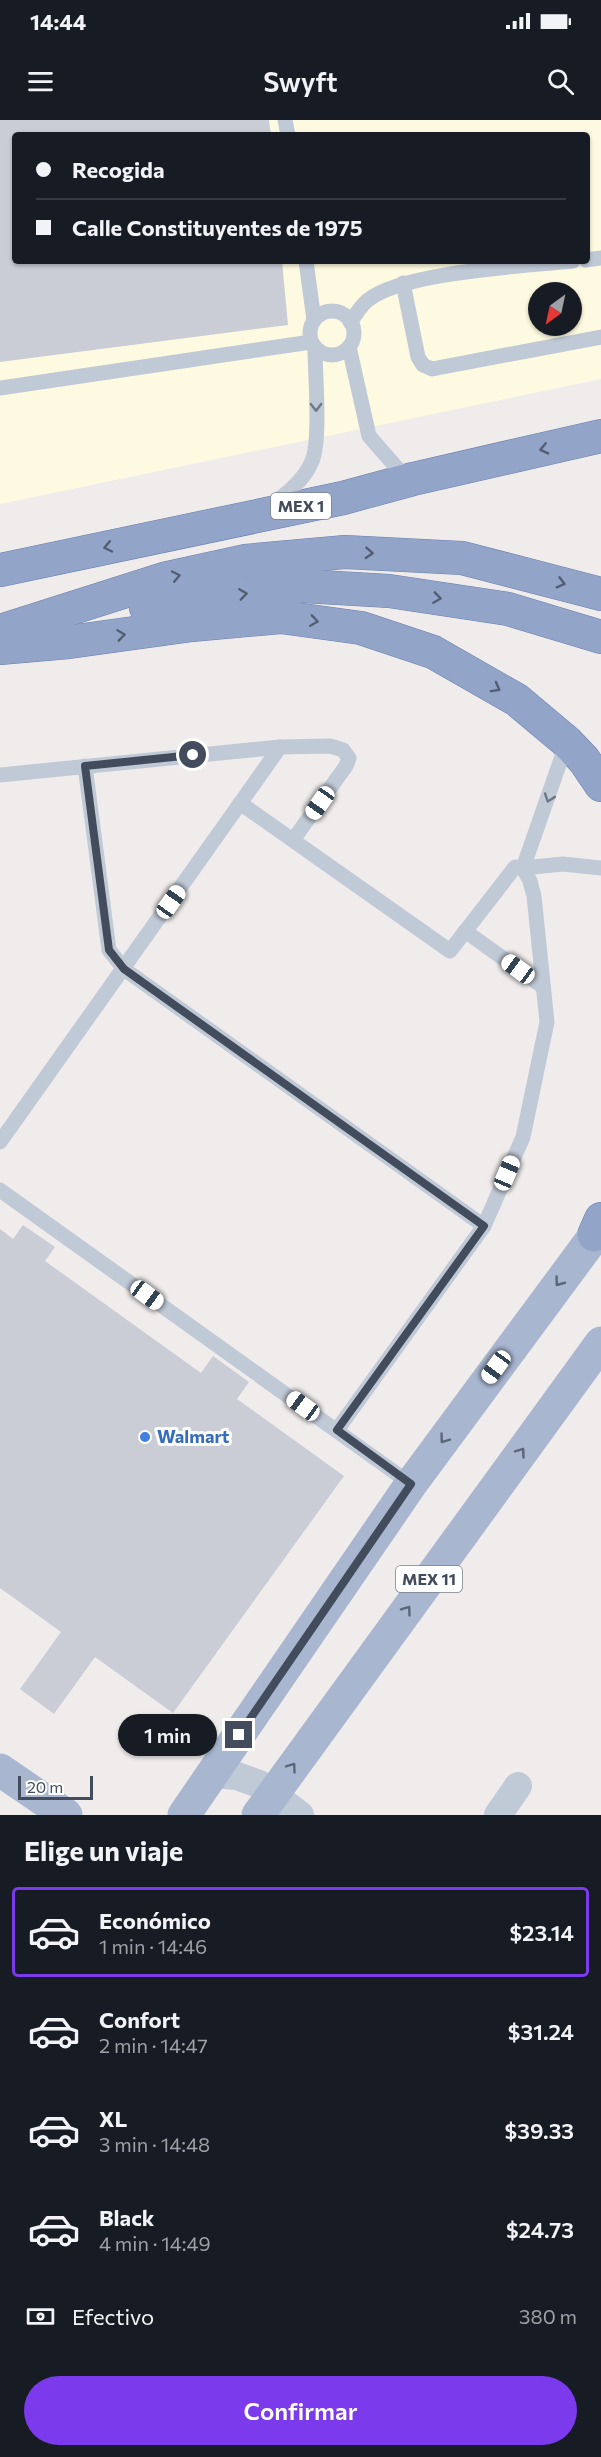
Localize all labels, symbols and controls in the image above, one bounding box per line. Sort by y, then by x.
text: 14:44 [30,8,86,35]
icon: menu [24,65,57,98]
text: Swyft [263,65,338,98]
icon: search [544,65,577,98]
text: Recogida [72,156,164,183]
text: Calle Constituyentes de 1975 [72,214,363,241]
north arrow [528,282,582,336]
map controls [528,282,582,336]
one-way arrow [310,402,322,411]
one-way arrow [539,442,549,455]
road number: MEX 1 [271,493,331,519]
one-way arrow [103,540,113,553]
one-way arrow [364,547,373,560]
one-way arrow [171,570,181,583]
one-way arrow [555,576,565,589]
one-way arrow [239,589,248,601]
one-way arrow [433,592,442,604]
one-way arrow [310,615,319,627]
one-way arrow [116,629,125,641]
one-way arrow [490,680,500,692]
route start [179,741,206,768]
car [302,783,338,823]
one-way arrow [543,792,556,803]
car [153,882,189,922]
car [498,951,538,987]
car [492,1153,522,1193]
one-way arrow [556,1275,567,1286]
car [127,1277,167,1313]
car [478,1347,514,1387]
car [283,1388,323,1424]
place label: Walmart [157,1425,230,1447]
marker: Walmart [138,1430,152,1444]
one-way arrow [440,1432,451,1443]
one-way arrow [514,1448,525,1459]
road number: MEX 11 [396,1566,462,1592]
one-way arrow [399,1605,410,1616]
callout: 1 min [119,1714,218,1756]
route end [225,1721,252,1748]
text: 1 min [144,1723,191,1747]
one-way arrow [284,1763,295,1774]
scale bar [18,1773,93,1800]
text: 20 m [27,1777,63,1796]
text: Elige un viaje [24,1834,183,1867]
icon: car [27,1905,81,1959]
text: Económico [99,1907,211,1934]
text: $23.14 [510,1919,574,1946]
text: 1 min · 14:46 [99,1934,207,1958]
icon: car [27,2004,81,2058]
text: Confort [99,2006,180,2033]
text: $31.24 [508,2018,574,2045]
text: 2 min · 14:47 [99,2033,208,2057]
icon: car [27,2103,81,2157]
text: XL [99,2105,127,2132]
text: $39.33 [505,2117,574,2144]
text: 3 min · 14:48 [99,2132,210,2156]
icon: car [27,2202,81,2256]
text: Black [99,2204,154,2231]
text: $24.73 [506,2216,574,2243]
text: 4 min · 14:49 [99,2231,211,2255]
icon: cash [24,2300,57,2333]
text: Efectivo [72,2303,154,2330]
text: 380 m [519,2304,577,2328]
button: Confirmar [24,2376,577,2445]

